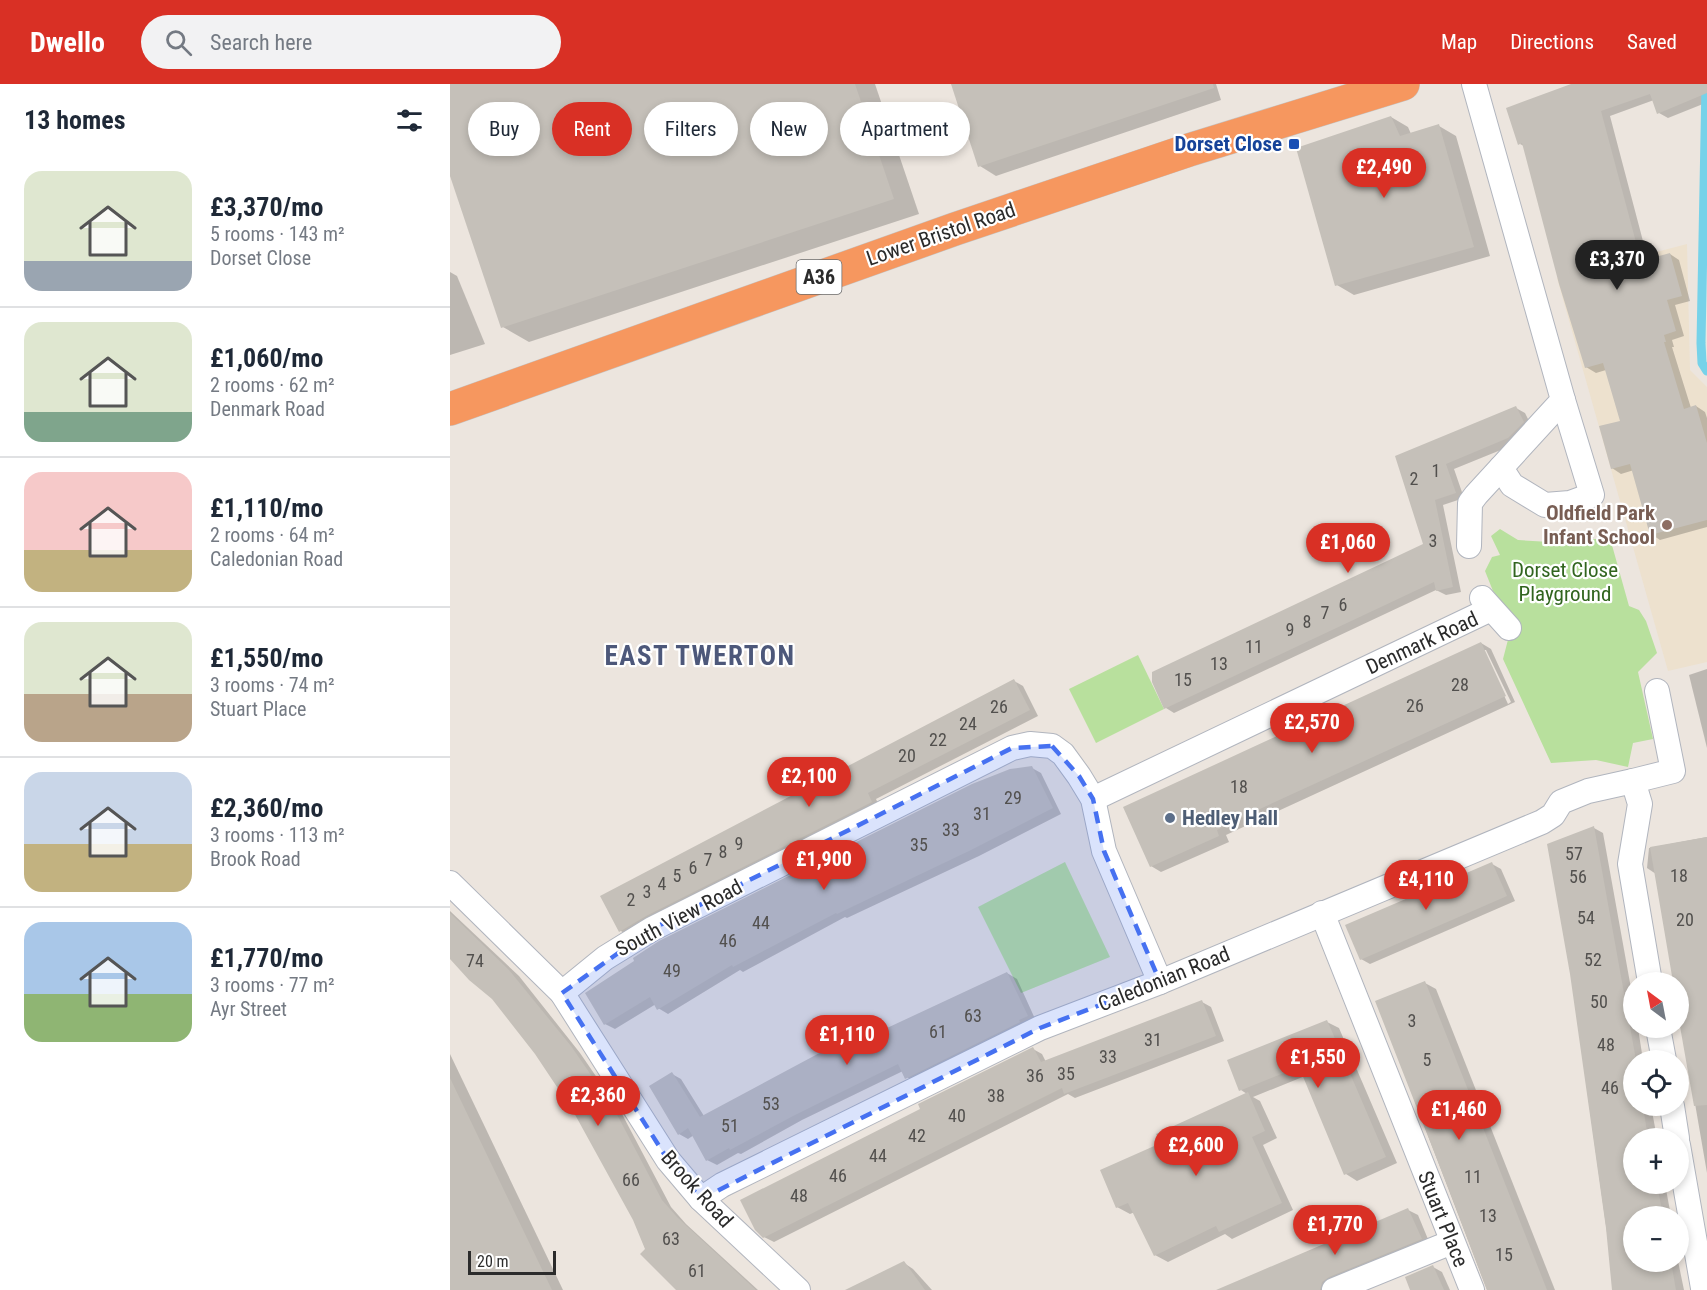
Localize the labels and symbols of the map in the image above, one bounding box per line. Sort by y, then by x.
place label: Dorset Close [1175,132,1282,156]
marker: Dorset Close [1287,137,1301,151]
pin: £2,490 [1335,148,1433,199]
street label: Lower Bristol Road [863,197,1019,271]
pin: £3,370 [1568,240,1666,291]
road number: A36 [796,260,842,294]
house number: 1 [1432,460,1440,481]
house number: 2 [1410,468,1419,489]
place label: Oldfield Park Infant School [1543,501,1656,549]
marker: Oldfield Park Infant School [1660,518,1674,532]
pin: £1,060 [1299,523,1397,574]
house number: 3 [1429,530,1437,551]
park label: Dorset Close Playground [1512,558,1618,606]
house number: 6 [1339,594,1347,615]
house number: 7 [1321,602,1330,623]
street label: Denmark Road [1362,607,1482,679]
house number: 8 [1303,611,1311,632]
house number: 9 [1286,619,1294,640]
house number: 11 [1245,636,1263,657]
district label: EAST TWERTON [605,640,795,672]
house number: 13 [1210,653,1228,674]
house number: 15 [1174,669,1192,690]
house number: 28 [1451,674,1469,695]
house number: 26 [1406,695,1424,716]
house number: 26 [990,696,1008,717]
pin: £2,570 [1263,703,1361,754]
house number: 24 [959,713,977,734]
house number: 22 [929,729,947,750]
house number: 20 [898,745,916,766]
pin: £2,100 [760,757,858,808]
house number: 18 [1230,776,1248,797]
house number: 29 [1004,787,1022,808]
house number: 31 [973,803,991,824]
place label: Hedley Hall [1182,806,1278,830]
marker: Hedley Hall [1163,811,1177,825]
house number: 33 [942,819,960,840]
house number: 9 [735,833,743,854]
house number: 35 [910,834,928,855]
pin: £1,900 [775,840,873,891]
house number: 8 [719,841,727,862]
house number: 57 [1565,843,1583,864]
house number: 7 [704,849,713,870]
house number: 6 [689,857,697,878]
pin: £4,110 [1377,860,1475,911]
house number: 5 [673,865,682,886]
house number: 18 [1670,865,1688,886]
house number: 56 [1569,866,1587,887]
house number: 4 [658,873,667,894]
street label: South View Road [612,875,746,961]
house number: 3 [643,881,651,902]
house number: 2 [627,889,636,910]
house number: 54 [1577,907,1595,928]
house number: 20 [1676,909,1694,930]
house number: 44 [752,912,770,933]
house number: 46 [719,930,737,951]
street label: Caledonian Road [1095,942,1233,1016]
house number: 52 [1584,949,1602,970]
house number: 74 [466,950,484,971]
house number: 49 [663,960,681,981]
north arrow [1623,972,1689,1038]
house number: 50 [1590,991,1608,1012]
house number: 63 [964,1005,982,1026]
house number: 3 [1408,1010,1416,1031]
pin: £1,110 [798,1015,896,1066]
house number: 61 [929,1021,947,1042]
house number: 31 [1144,1029,1162,1050]
house number: 48 [1597,1034,1615,1055]
pin: £1,550 [1269,1038,1367,1089]
house number: 33 [1099,1046,1117,1067]
house number: 5 [1423,1049,1432,1070]
house number: 35 [1057,1063,1075,1084]
house number: 36 [1026,1065,1044,1086]
pin: £2,360 [549,1076,647,1127]
house number: 46 [1601,1077,1619,1098]
house number: 38 [987,1085,1005,1106]
pin: £1,460 [1410,1090,1508,1141]
house number: 53 [762,1093,780,1114]
house number: 40 [948,1105,966,1126]
house number: 51 [721,1115,739,1136]
house number: 42 [908,1125,926,1146]
pin: £2,600 [1147,1126,1245,1177]
house number: 44 [869,1145,887,1166]
street label: Brook Road [656,1146,738,1232]
house number: 46 [829,1165,847,1186]
house number: 11 [1464,1166,1482,1187]
street label: Stuart Place [1413,1168,1473,1271]
house number: 66 [622,1169,640,1190]
house number: 48 [790,1185,808,1206]
pin: £1,770 [1286,1205,1384,1256]
house number: 13 [1479,1205,1497,1226]
house number: 63 [662,1228,680,1249]
house number: 15 [1495,1244,1513,1265]
scale bar [468,1248,556,1276]
house number: 61 [688,1260,706,1281]

